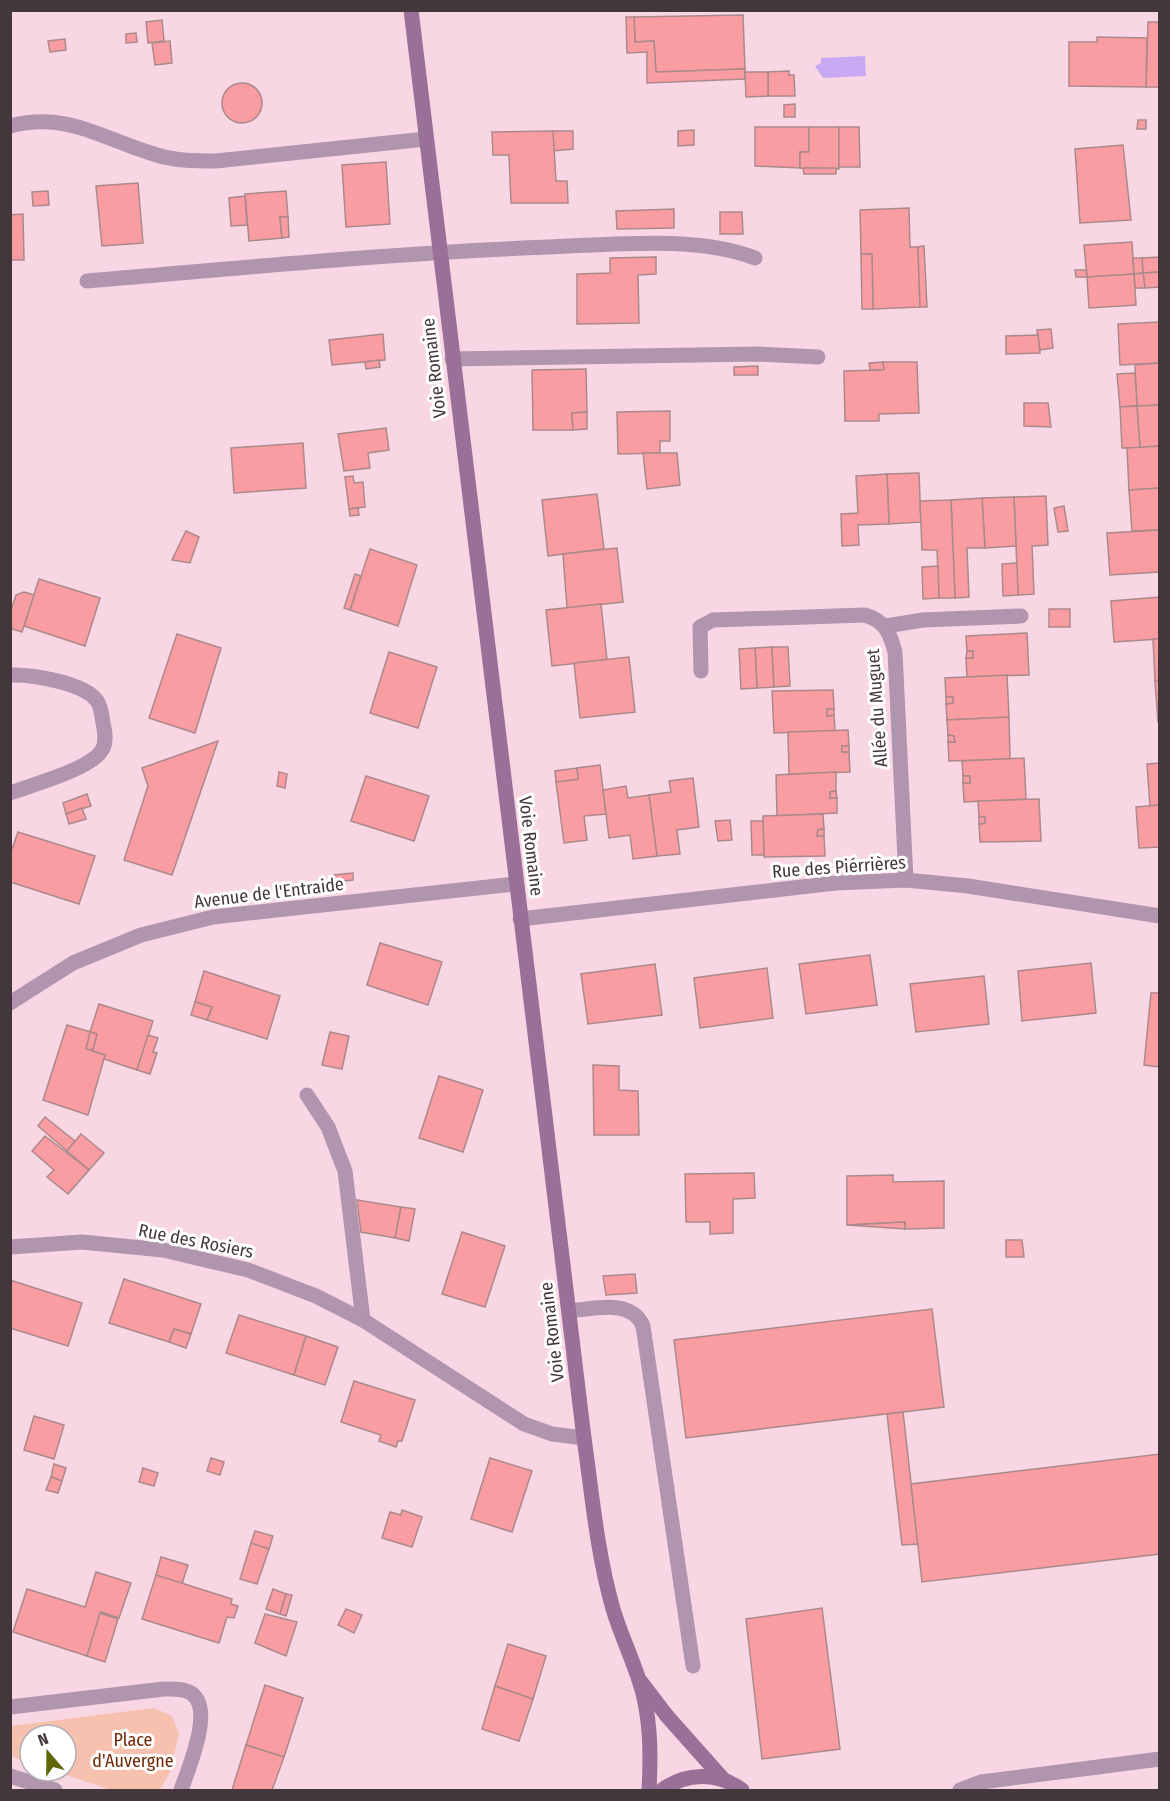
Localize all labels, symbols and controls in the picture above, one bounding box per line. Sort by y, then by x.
street label: Voie Romaine [417,317,451,419]
street label: Allée du Muguet [862,648,892,768]
street label: Voie Romaine [514,795,548,897]
street label: Rue des Piérrières [771,851,907,883]
street label: Avenue de l'Entraide [193,873,345,913]
street label: Rue des Rosiers [137,1219,256,1263]
street label: Voie Romaine [535,1281,569,1383]
north arrow [18,1723,78,1783]
text: N [35,1729,51,1750]
park label: Place d'Auvergne [92,1729,174,1772]

